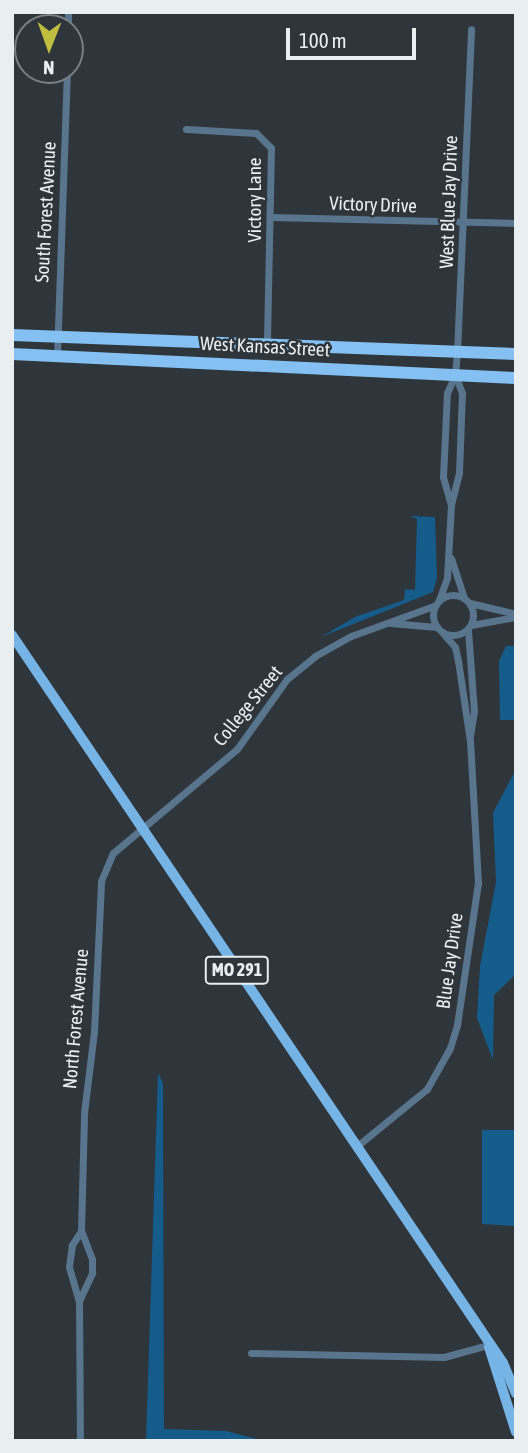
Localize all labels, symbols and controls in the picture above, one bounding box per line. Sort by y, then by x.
north arrow [14,14,84,84]
scale bar [290,14,420,58]
text: 100 m [299,28,347,52]
text: N [43,57,54,79]
street label: West Blue Jay Drive [435,135,463,269]
street label: South Forest Avenue [31,141,61,283]
street label: Victory Lane [244,158,266,242]
street label: Victory Drive [329,192,417,218]
street label: West Kansas Street [199,332,331,362]
street label: College Street [209,661,287,751]
street label: Blue Jay Drive [432,912,468,1010]
street label: North Forest Avenue [59,948,93,1090]
road number: MO 291 [204,956,270,985]

